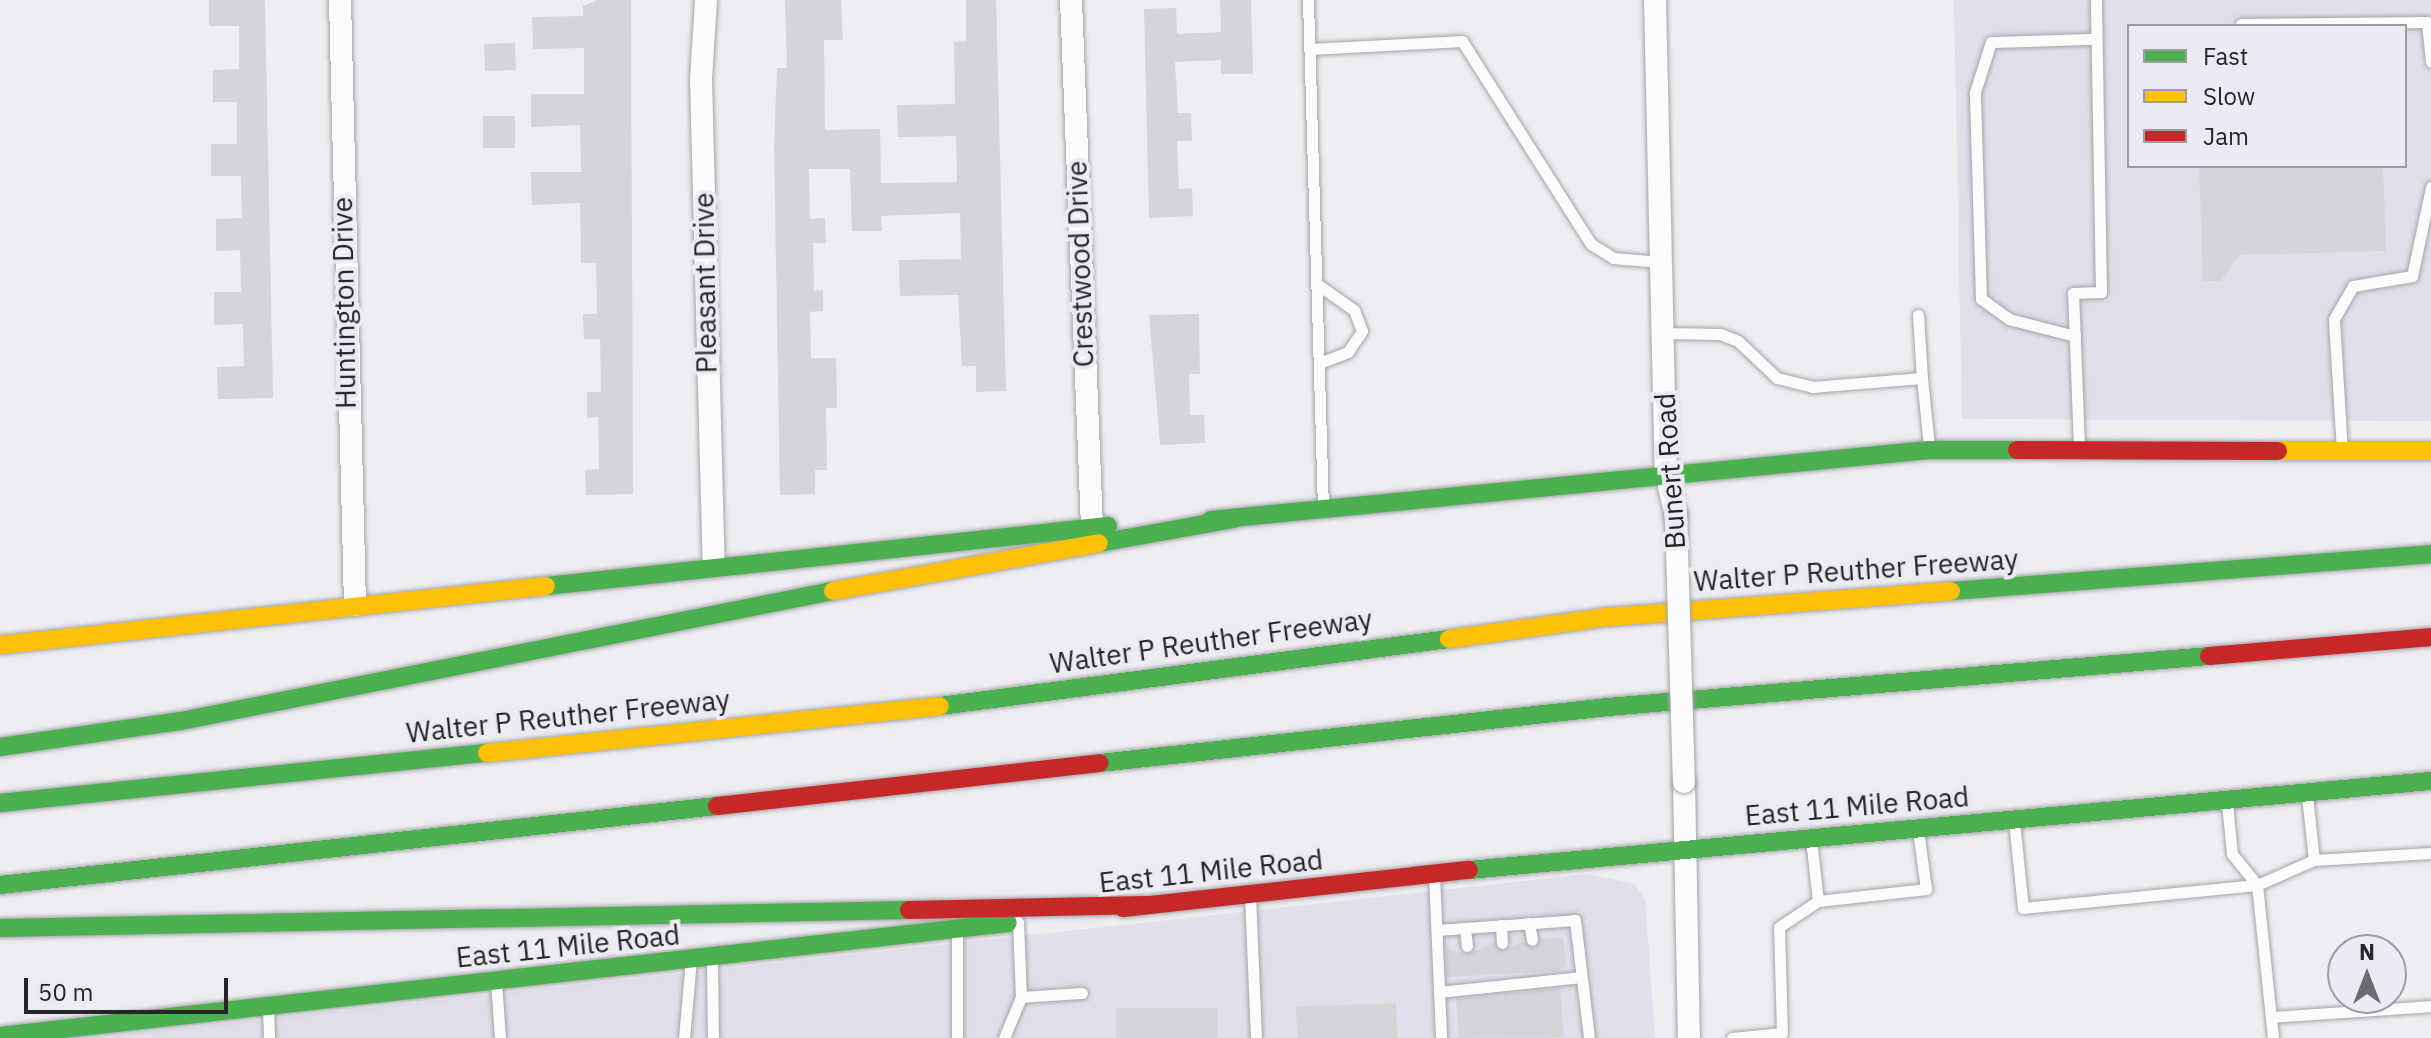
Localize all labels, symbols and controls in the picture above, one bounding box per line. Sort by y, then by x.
legend [2127,24,2407,168]
text: Fast [2203,40,2248,72]
text: Slow [2203,80,2255,112]
text: Jam [2203,120,2249,152]
street label: Crestwood Drive [1060,160,1100,368]
street label: Pleasant Drive [687,192,723,374]
street label: Huntington Drive [325,197,363,409]
street label: Bunert Road [1648,392,1692,550]
street label: Walter P Reuther Freeway [1693,542,2019,598]
street label: Walter P Reuther Freeway [1048,602,1374,680]
street label: Walter P Reuther Freeway [404,682,732,750]
street label: East 11 Mile Road [1743,779,1971,833]
street label: East 11 Mile Road [1097,843,1325,899]
street label: East 11 Mile Road [454,918,682,974]
north arrow [2327,934,2407,1014]
text: N [2359,937,2375,966]
scale bar [28,962,232,1012]
text: 50 m [38,976,93,1008]

